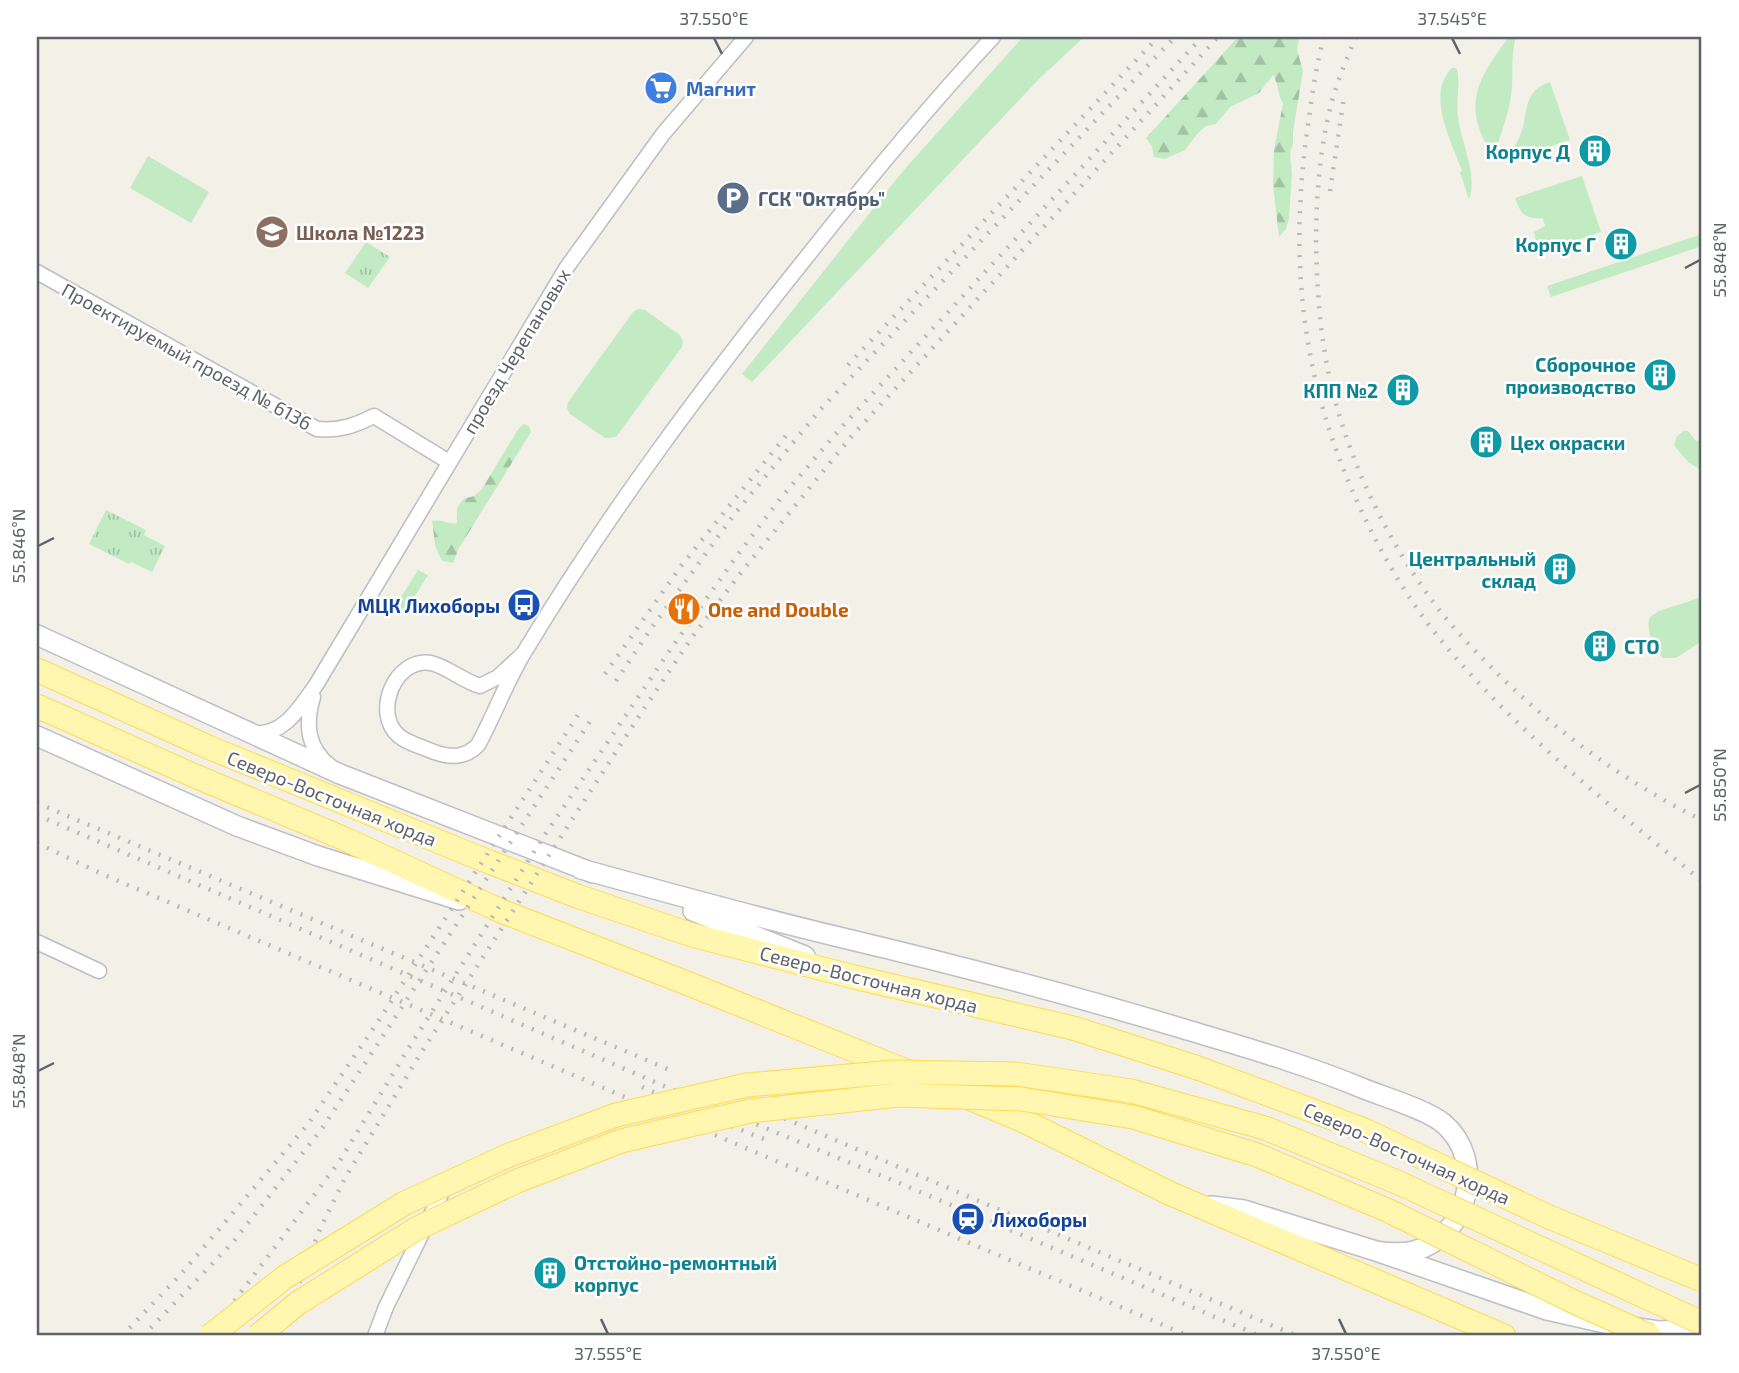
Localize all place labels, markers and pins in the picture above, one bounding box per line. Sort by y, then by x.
supermarket icon: Магнит [642,69,680,107]
place label: Магнит [686,77,756,100]
building icon: Корпус Д [1576,132,1614,170]
place label: Корпус Д [1485,140,1570,163]
parking icon: ГСК "Октябрь" [714,179,752,217]
place label: ГСК "Октябрь" [758,187,885,210]
school or university icon: Школа №1223 [253,213,291,251]
place label: Школа №1223 [296,221,425,244]
building icon: Корпус Г [1602,225,1640,263]
place label: Корпус Г [1515,233,1596,256]
place label: Сборочное производство [1505,353,1636,398]
building icon: Сборочное производство [1641,356,1679,394]
building icon: КПП №2 [1384,371,1422,409]
place label: КПП №2 [1303,379,1378,402]
building icon: Цех окраски [1467,423,1505,461]
place label: Цех окраски [1510,431,1625,454]
place label: Центральный склад [1409,547,1536,592]
building icon: Центральный склад [1541,550,1579,588]
bus stop icon: МЦК Лихоборы [505,586,543,624]
restaurant icon: One and Double [665,590,703,628]
place label: МЦК Лихоборы [358,594,500,617]
place label: One and Double [708,598,849,621]
building icon: СТО [1581,627,1619,665]
place label: СТО [1624,635,1660,658]
station icon: Лихоборы [949,1200,987,1238]
place label: Лихоборы [992,1208,1087,1231]
place label: Отстойно-ремонтный корпус [574,1251,777,1296]
building icon: Отстойно-ремонтный корпус [531,1254,569,1292]

